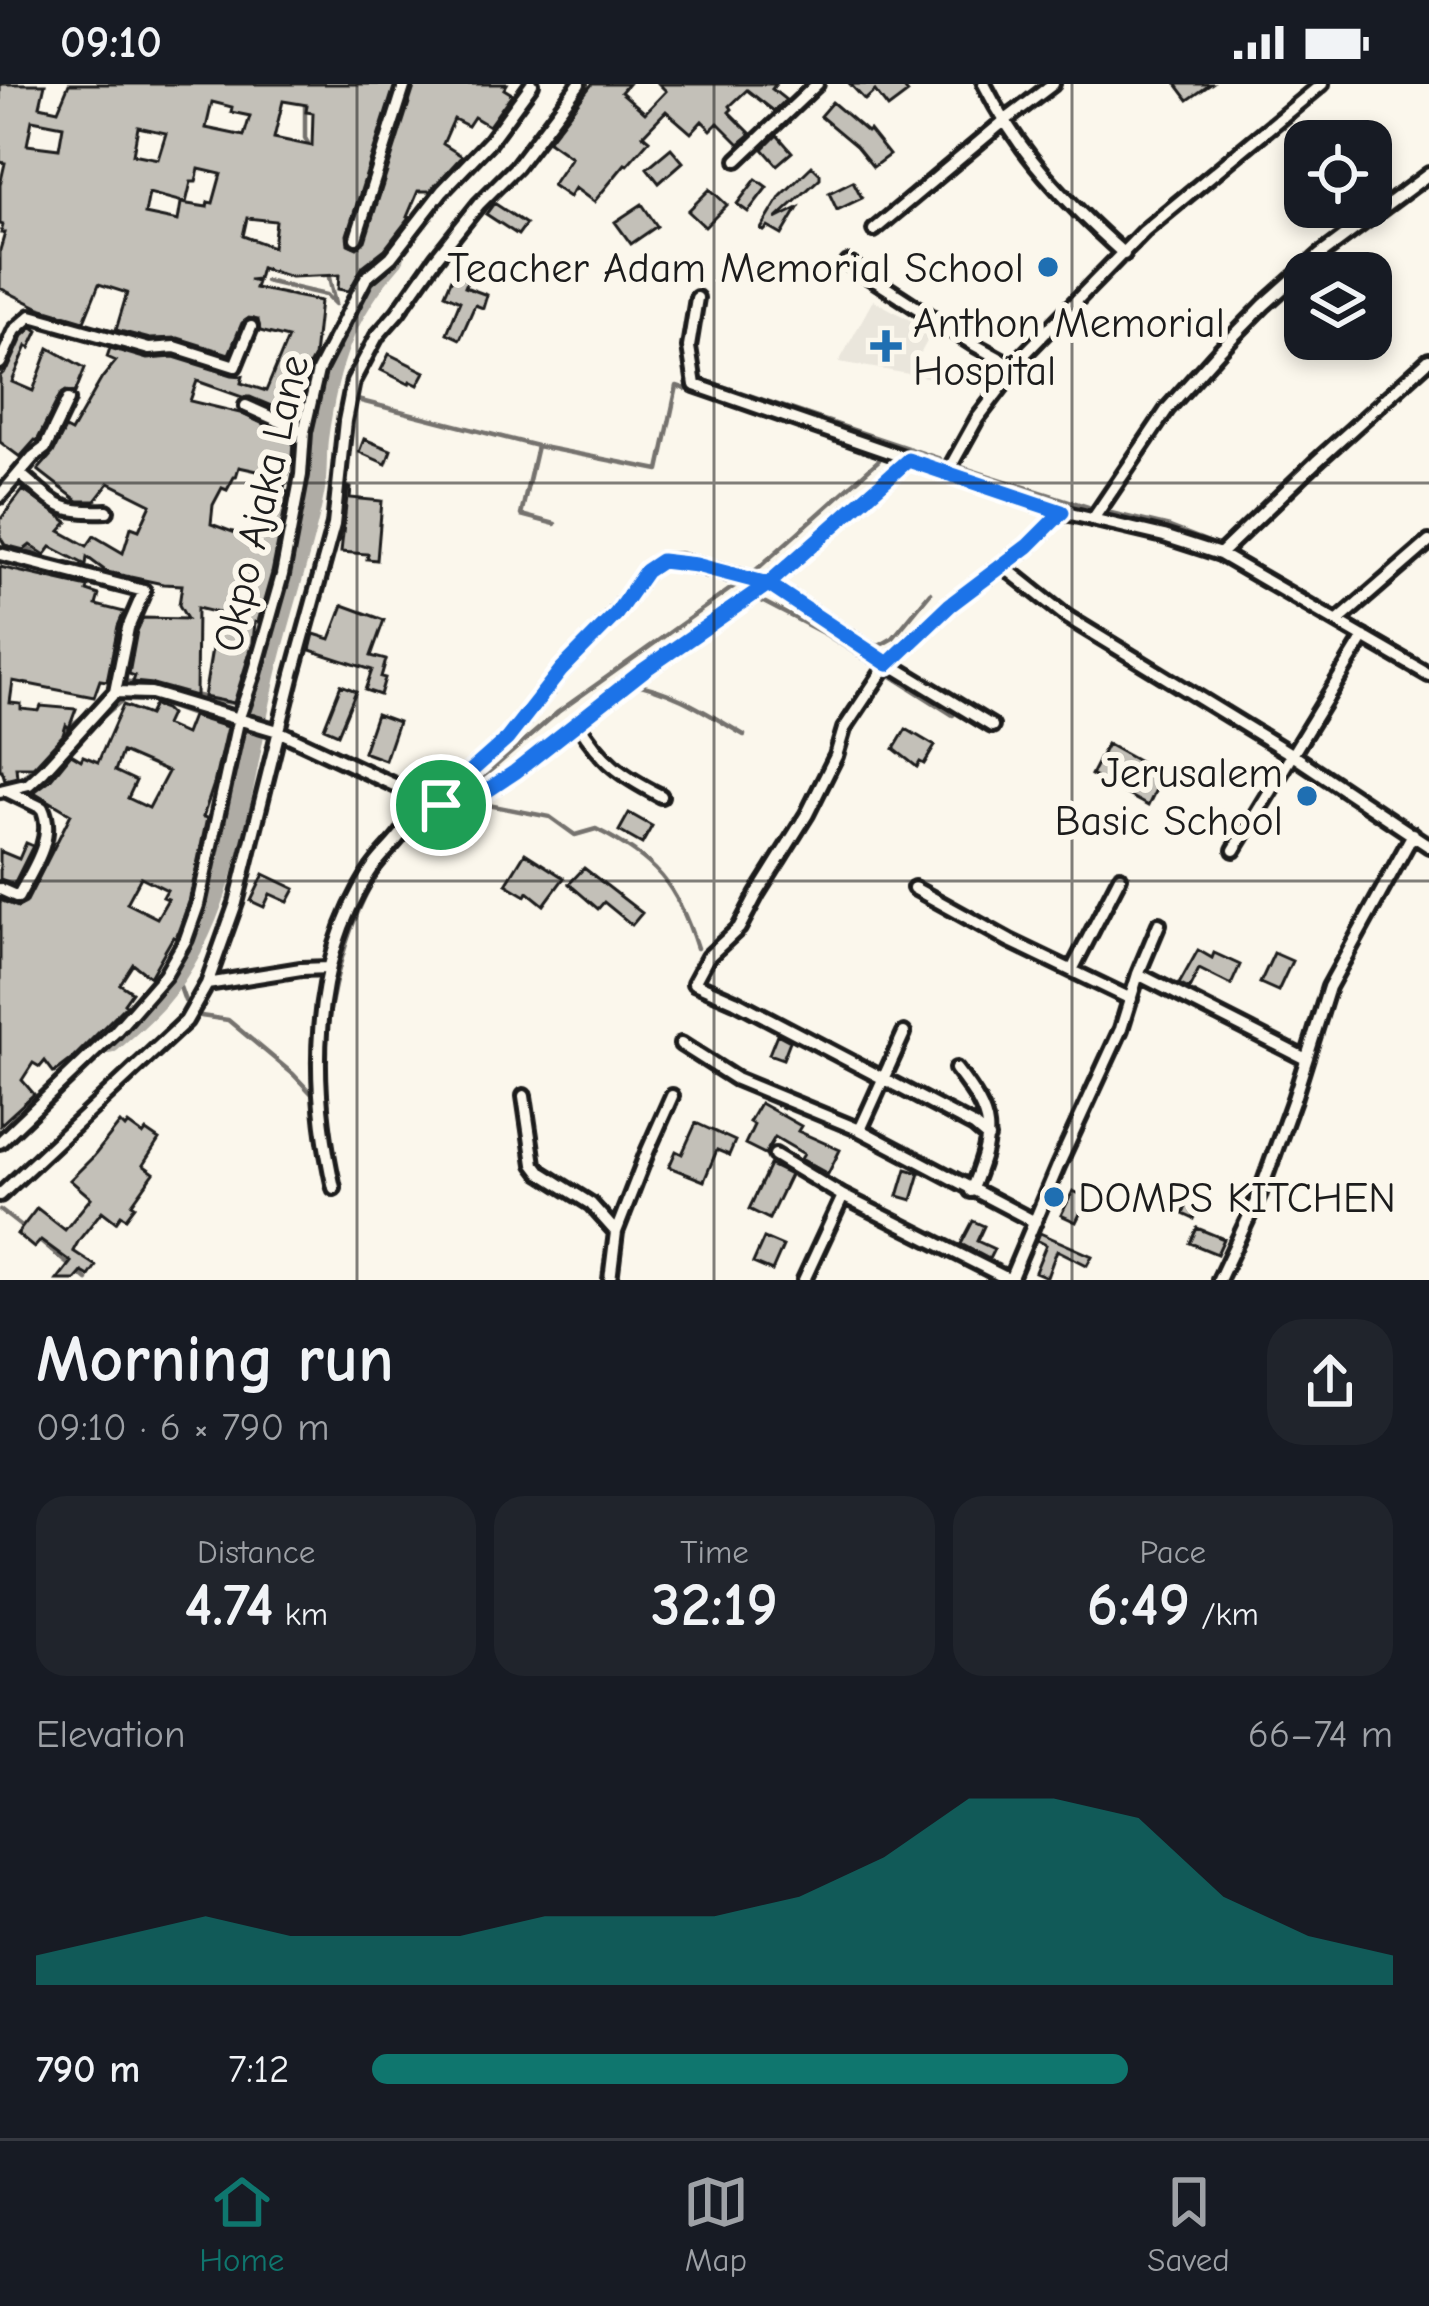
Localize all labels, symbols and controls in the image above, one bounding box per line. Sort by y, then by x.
text: 09:10 [60,16,162,68]
map controls [1284,120,1392,360]
button: locate [1284,120,1392,228]
place label: Teacher Adam Memorial School [447,244,1024,293]
button: layers [1284,252,1392,360]
marker: Teacher Adam Memorial School [1035,254,1061,280]
place label: Anthon Memorial Hospital [913,299,1225,396]
marker: Anthon Memorial Hospital [870,330,902,362]
street label: Okpo Ajaka Lane [203,350,319,657]
place label: Jerusalem Basic School [1054,749,1283,846]
pin [390,754,492,856]
icon: arrive [408,772,474,838]
marker: Jerusalem Basic School [1294,783,1320,809]
place label: DOMPS KITCHEN [1078,1174,1396,1223]
marker: DOMPS KITCHEN [1041,1184,1067,1210]
button: share [1267,1319,1393,1445]
text: Morning run [36,1322,394,1398]
text: 09:10 · 6 × 790 m [36,1405,330,1450]
text: Distance [197,1533,315,1571]
text: Time [680,1533,749,1571]
text: Pace [1140,1533,1206,1571]
text: 4.74 [184,1571,274,1640]
text: 32:19 [651,1571,778,1640]
text: 6:49 [1087,1571,1190,1640]
text: km [274,1595,328,1633]
text: /km [1190,1595,1259,1633]
text: Elevation [36,1712,185,1757]
text: 66–74 m [1248,1712,1393,1757]
text: 790 m [36,2047,140,2092]
text: 7:12 [228,2047,289,2092]
tab: Home [199,2169,284,2279]
tab: Map [683,2169,749,2279]
tab: Saved [1147,2169,1230,2279]

